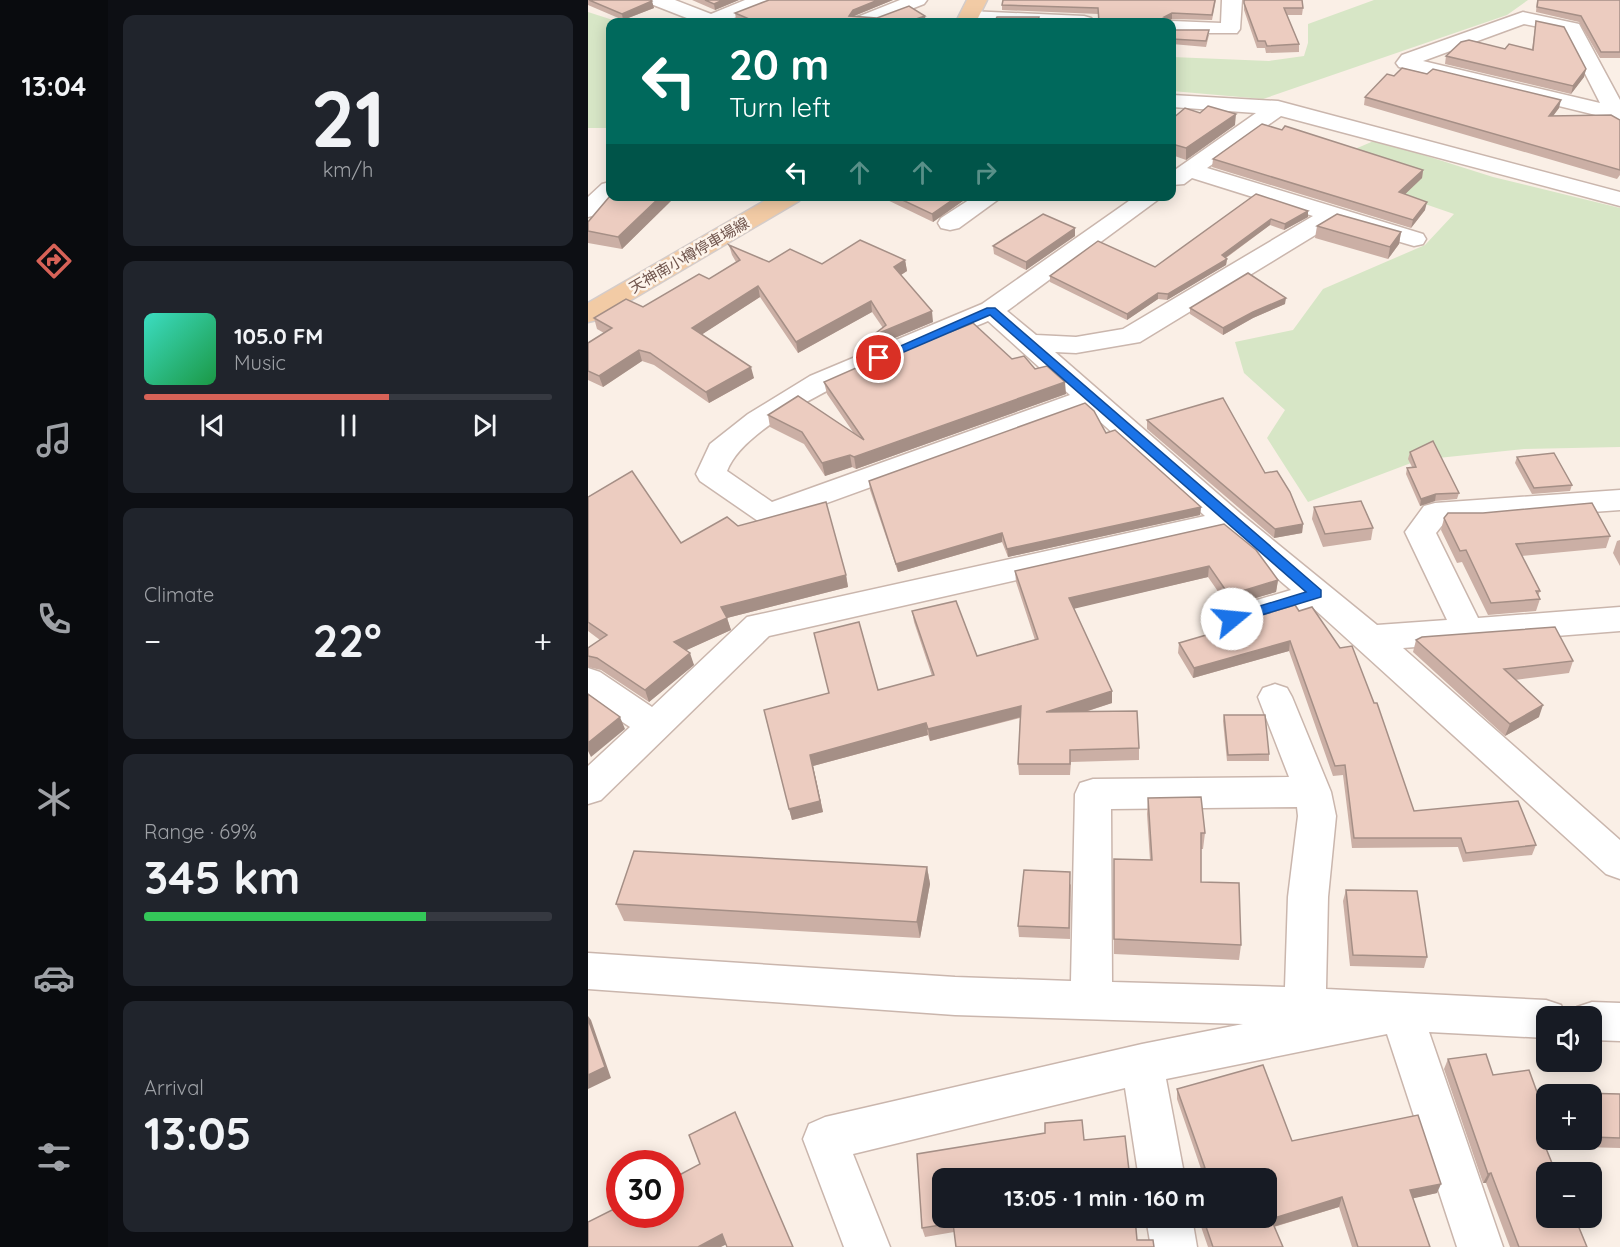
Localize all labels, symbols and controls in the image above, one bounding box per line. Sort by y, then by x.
text: 20 m [729,38,829,91]
icon: left [630,42,708,120]
text: 13:04 [22,69,86,103]
text: 21 [311,69,385,167]
text: Turn left [729,90,831,124]
icon: left [780,156,813,189]
icon: ahead [843,156,876,189]
icon: ahead [906,156,939,189]
icon: right [969,156,1002,189]
text: km/h [323,157,373,182]
street label: 天神南小樽停車場線 [626,213,752,297]
icon: directions [33,240,75,282]
text: 105.0 FM [234,322,323,350]
pin [853,332,904,383]
icon: arrive [862,341,895,374]
text: Music [234,350,286,375]
icon: previous [196,409,229,442]
icon: pause [332,409,365,442]
icon: next [468,409,501,442]
icon: music [33,419,75,461]
text: Climate [144,582,214,607]
position arrow [1200,587,1264,651]
icon: phone [33,598,75,640]
text: 22° [313,612,382,668]
text: − [144,620,161,661]
text: + [533,620,552,661]
icon: climate [33,778,75,820]
text: Range · 69% [144,819,257,844]
text: 345 km [144,849,300,905]
icon: car [33,957,75,999]
map controls [1536,1006,1602,1228]
button: sound [1536,1006,1602,1072]
text: Arrival [144,1075,204,1100]
button: + [1536,1084,1602,1150]
text: 13:05 [144,1105,252,1161]
icon: filters [33,1136,75,1178]
speed limit sign: 30 [606,1150,684,1228]
button: − [1536,1162,1602,1228]
text: 13:05 · 1 min · 160 m [1004,1184,1205,1212]

